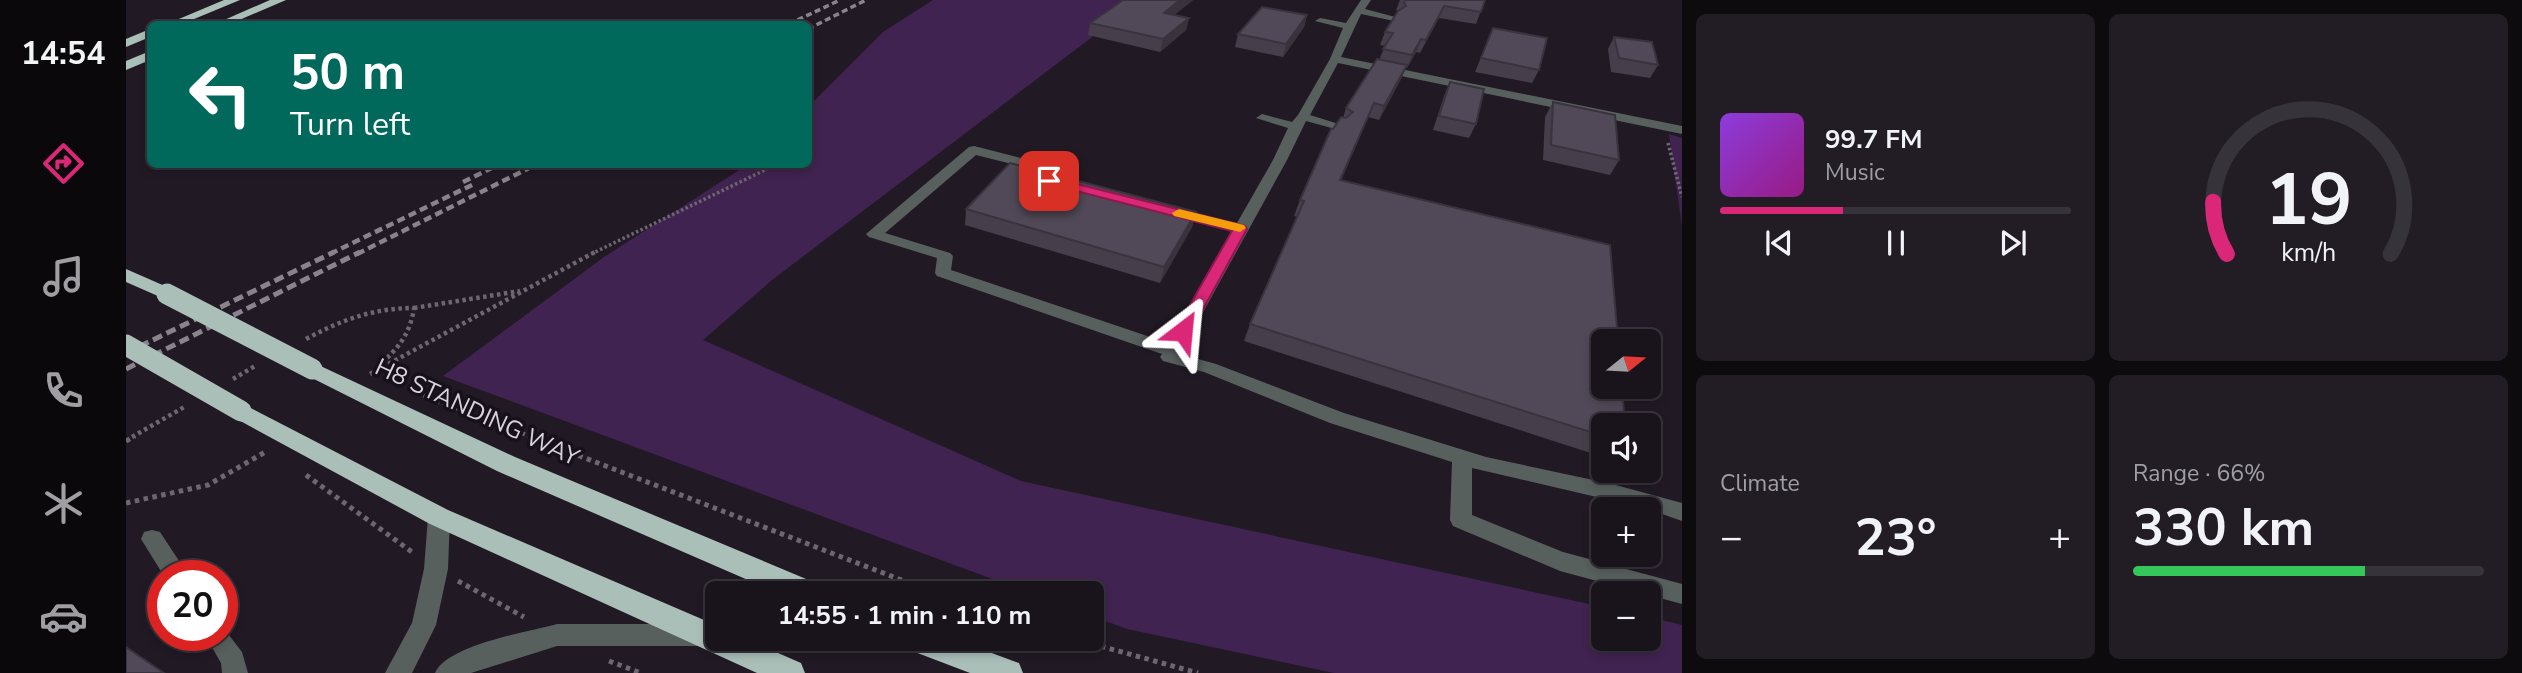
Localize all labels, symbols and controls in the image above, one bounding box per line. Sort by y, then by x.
text: 14:54 [21,32,105,75]
text: 50 m [290,39,405,106]
icon: left [175,49,266,140]
text: Turn left [290,103,410,146]
text: 99.7 FM [1825,122,1922,157]
icon: directions [39,139,88,188]
text: 19 [2265,150,2352,250]
pin [1019,151,1079,211]
text: Music [1825,157,1885,188]
icon: arrive [1030,162,1068,200]
icon: previous [1760,224,1798,262]
icon: pause [1877,224,1915,262]
icon: next [1994,224,2032,262]
text: km/h [2281,236,2336,270]
icon: music [39,252,88,301]
position arrow [1146,294,1220,368]
north arrow [1591,329,1661,399]
map controls [1591,329,1661,651]
street label: H8 STANDING WAY [370,351,585,474]
icon: phone [39,366,88,415]
button: sound [1591,413,1661,483]
text: Range · 66% [2133,458,2265,489]
text: Climate [1720,468,1800,499]
icon: climate [39,479,88,528]
text: 330 km [2133,492,2314,563]
button: + [1591,497,1661,567]
text: 23° [1854,502,1937,573]
text: − [1720,512,1743,563]
text: + [2048,512,2071,563]
speed limit sign: 20 [147,560,238,651]
button: − [1591,581,1661,651]
icon: car [39,592,88,641]
text: 14:55 · 1 min · 110 m [778,598,1031,633]

